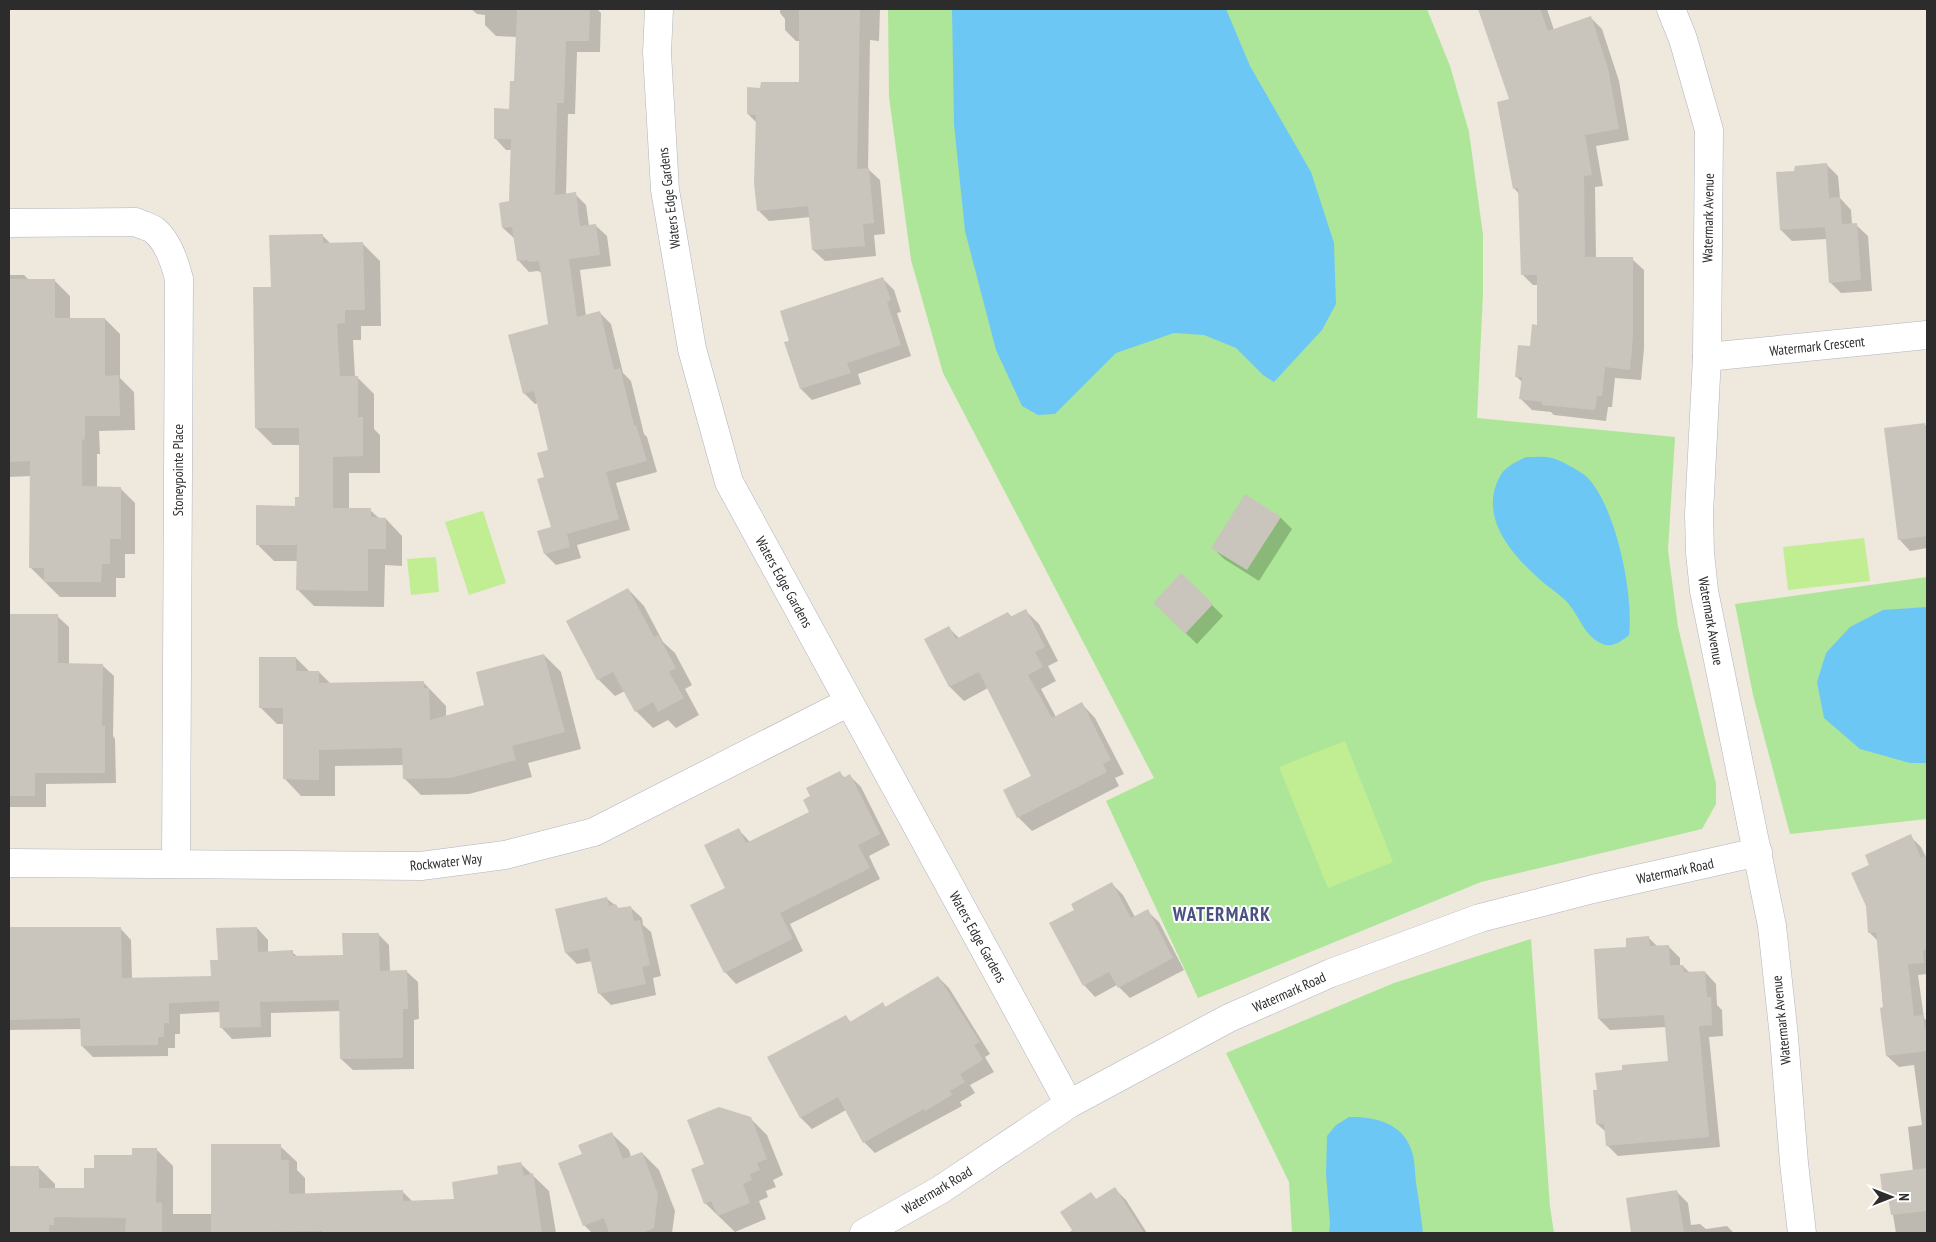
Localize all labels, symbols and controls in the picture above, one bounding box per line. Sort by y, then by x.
street label: Waters Edge Gardens [654,146,684,249]
street label: Watermark Avenue [1698,173,1718,263]
street label: Watermark Crescent [1769,332,1866,360]
street label: Stoneypointe Place [169,424,187,516]
street label: Waters Edge Gardens [752,533,817,631]
street label: Watermark Avenue [1694,575,1728,667]
street label: Rockwater Way [409,849,484,875]
street label: Watermark Road [1635,854,1715,888]
street label: Waters Edge Gardens [946,888,1011,986]
district label: WATERMARK [1172,902,1271,926]
street label: Watermark Road [1250,968,1328,1016]
street label: Watermark Avenue [1767,974,1795,1065]
street label: Watermark Road [899,1162,975,1218]
north arrow [1866,1172,1916,1222]
text: N [1895,1193,1913,1201]

